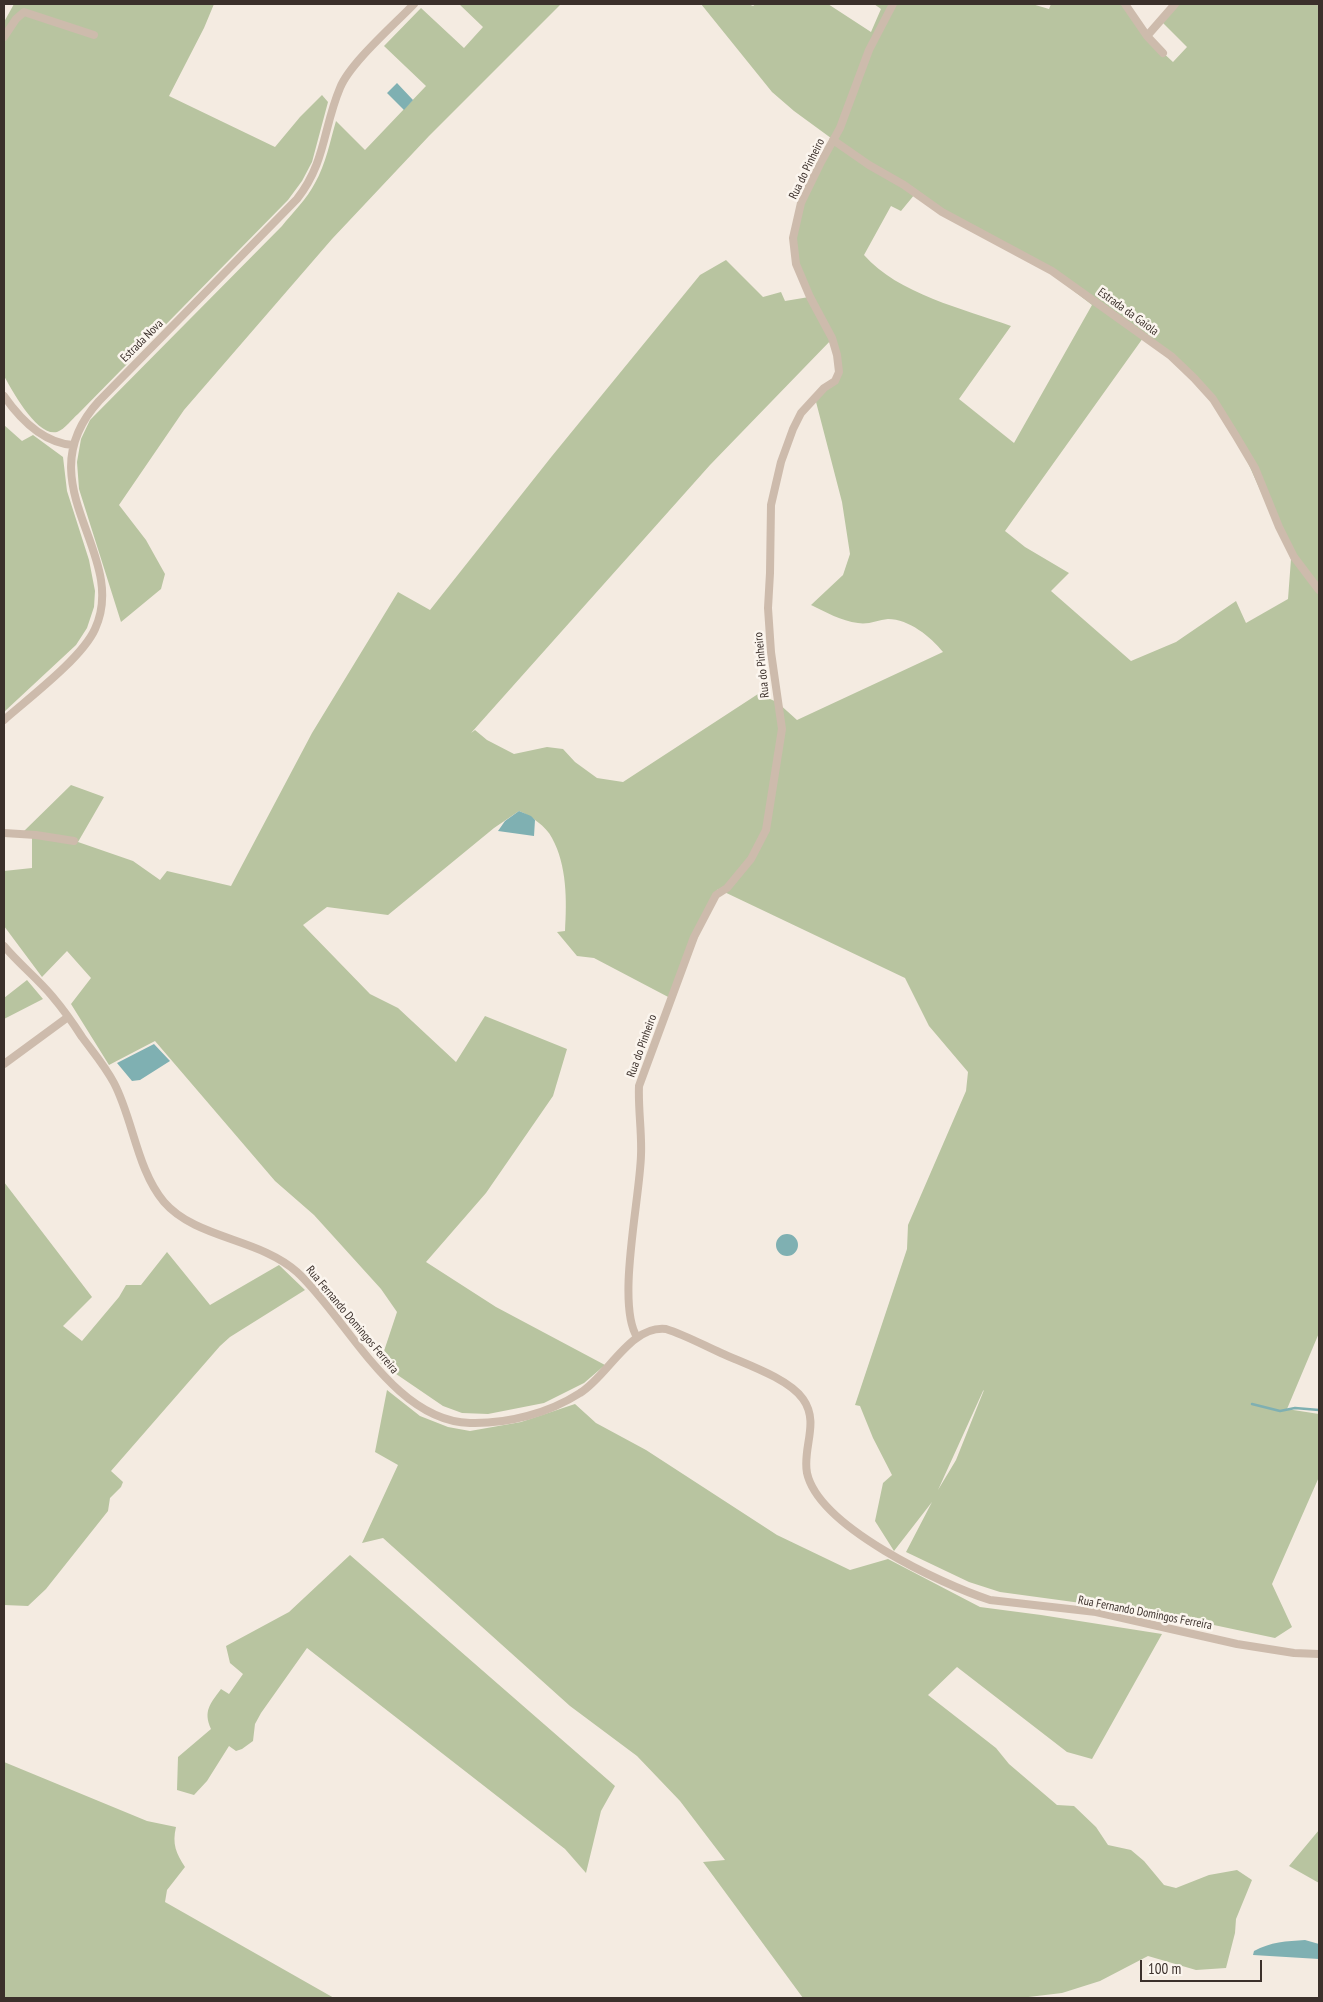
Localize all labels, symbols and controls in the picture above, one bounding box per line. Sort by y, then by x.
street label: Rua do Pinheiro [786,136,828,202]
street label: Estrada da Gaiola [1095,285,1161,339]
street label: Estrada Nova [118,317,166,365]
street label: Rua do Pinheiro [751,632,773,698]
street label: Rua do Pinheiro [624,1013,660,1079]
street label: Rua Fernando Domingos Ferreira [303,1263,401,1377]
street label: Rua Fernando Domingos Ferreira [1077,1593,1213,1633]
scale bar [1143,1950,1266,1982]
text: 100 m [1148,1959,1181,1978]

